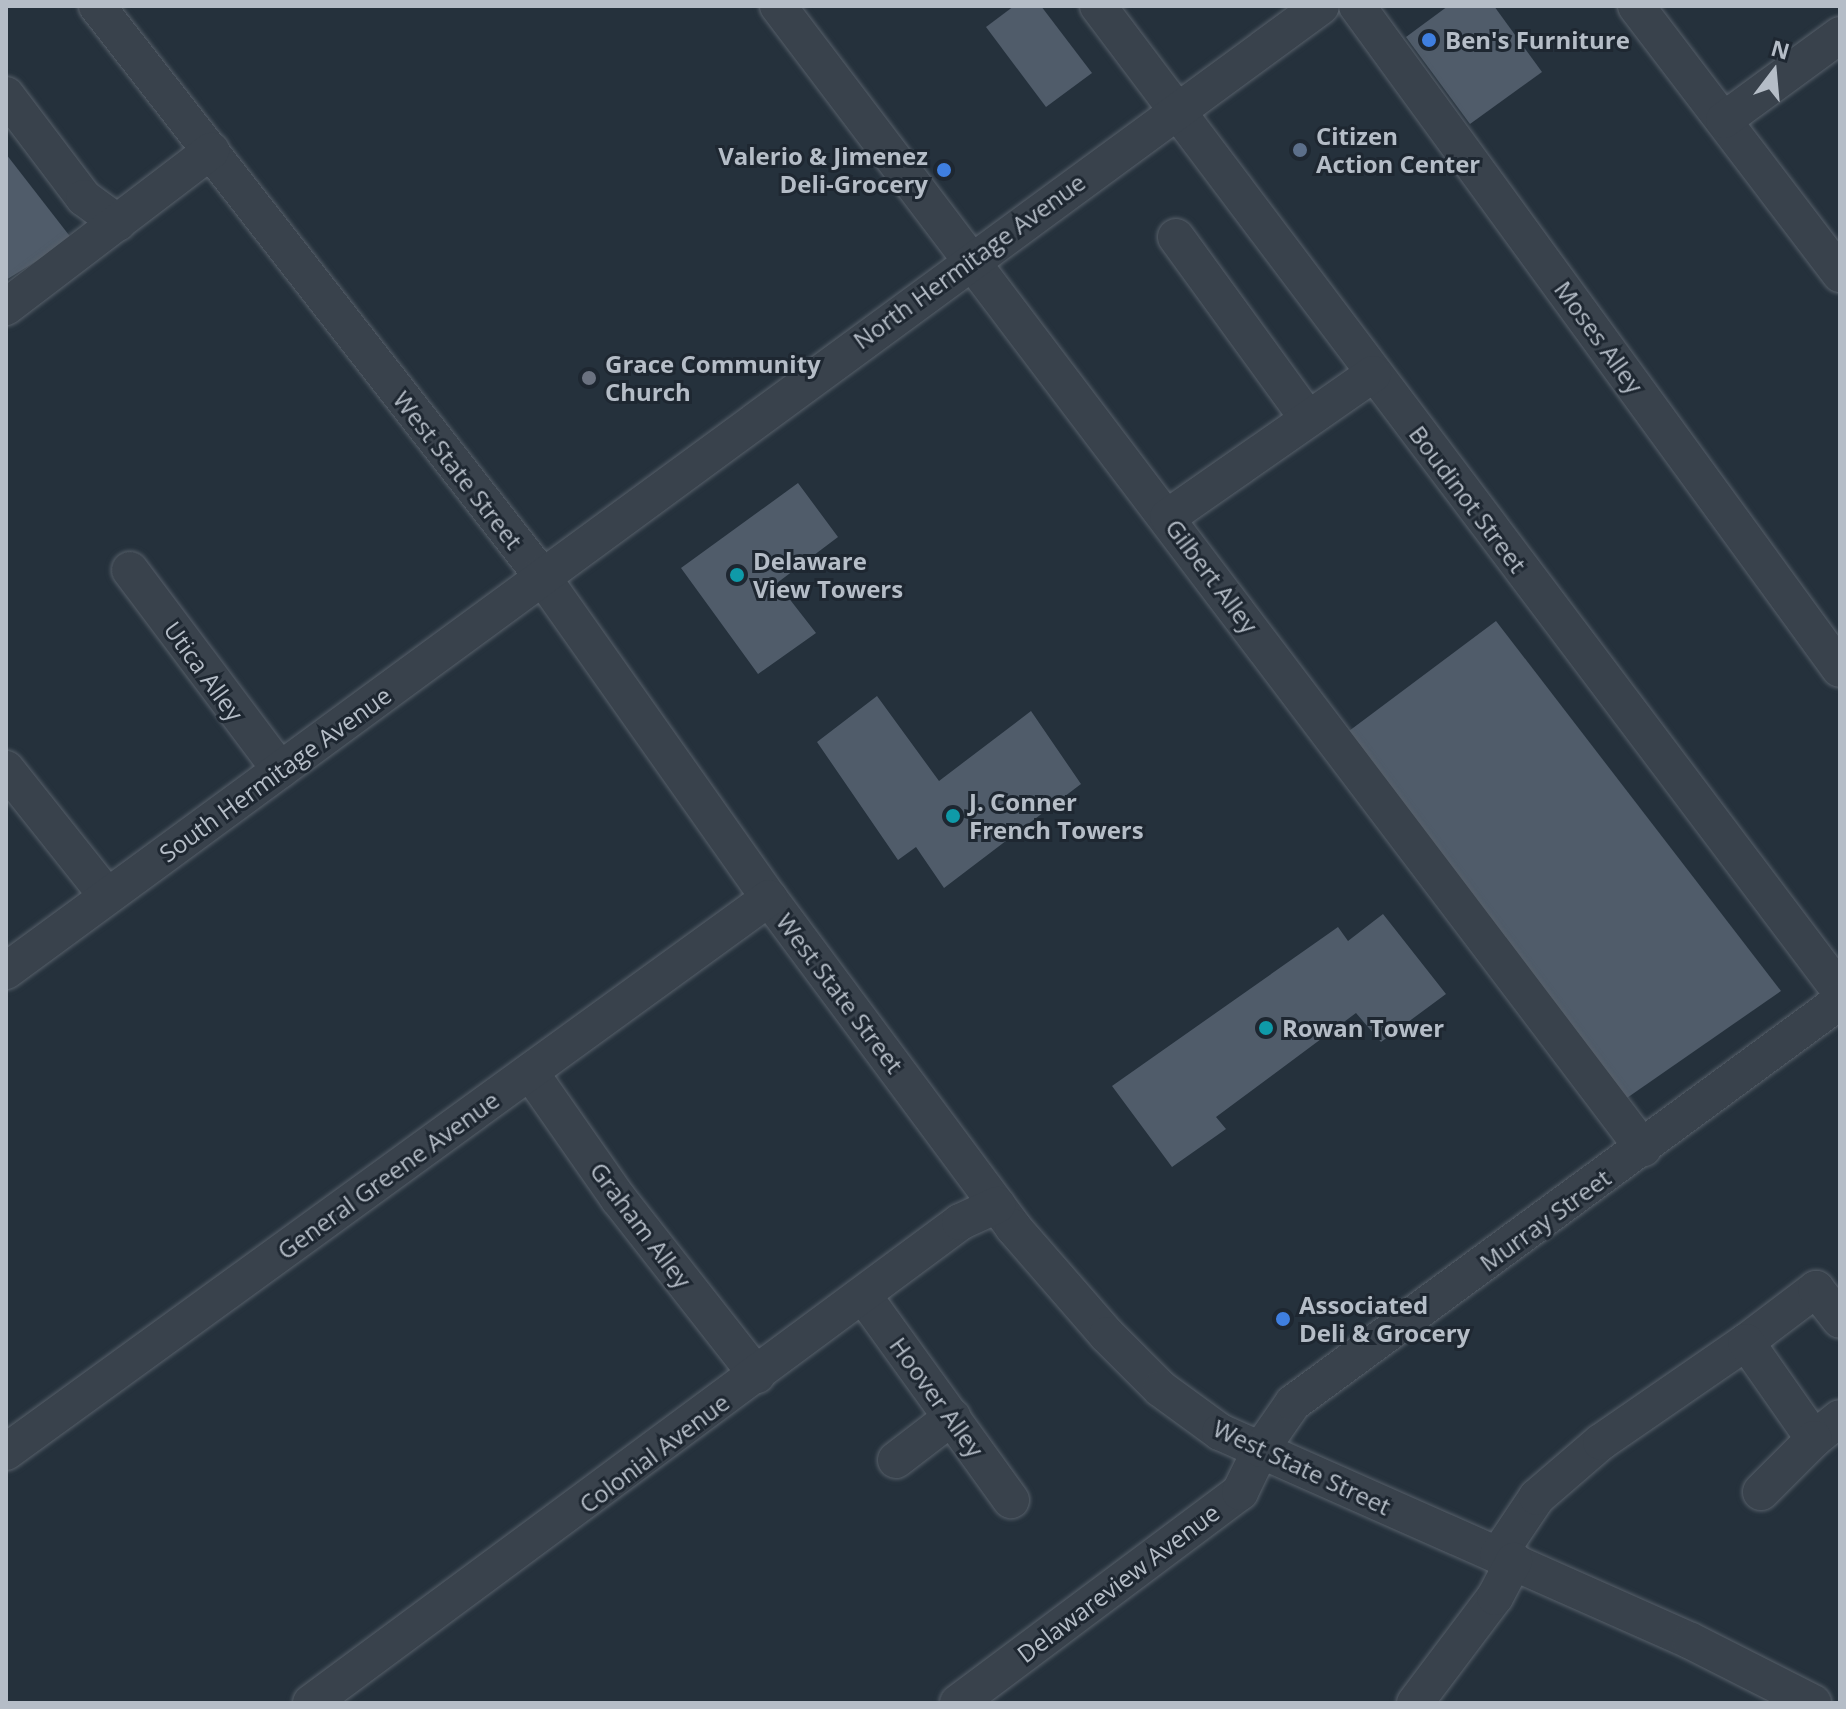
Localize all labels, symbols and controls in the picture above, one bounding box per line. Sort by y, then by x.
place label: Ben's Furniture [1445,26,1630,54]
marker: Ben's Furniture [1420,31,1438,49]
north arrow [1734,32,1814,112]
text: N [1768,32,1793,66]
place label: Citizen Action Center [1316,122,1480,178]
marker: Citizen Action Center [1291,141,1309,159]
place label: Valerio & Jimenez Deli-Grocery [718,142,928,198]
marker: Valerio & Jimenez Deli-Grocery [935,161,953,179]
street label: North Hermitage Avenue [848,167,1090,355]
street label: Moses Alley [1549,275,1649,399]
place label: Grace Community Church [605,350,821,406]
marker: Grace Community Church [580,369,598,387]
street label: West State Street [387,385,529,555]
street label: Boudinot Street [1403,420,1533,578]
street label: Gilbert Alley [1160,513,1264,639]
place label: Delaware View Towers [753,547,903,603]
marker: Delaware View Towers [728,566,746,584]
street label: Utica Alley [158,616,250,726]
street label: South Hermitage Avenue [154,680,396,868]
place label: J. Conner French Towers [969,788,1144,844]
marker: J. Conner French Towers [944,807,962,825]
street label: West State Street [771,908,909,1078]
place label: Rowan Tower [1282,1014,1444,1042]
marker: Rowan Tower [1257,1019,1275,1037]
street label: General Greene Avenue [272,1085,504,1265]
street label: Graham Alley [584,1156,698,1294]
street label: Murray Street [1474,1163,1616,1277]
place label: Associated Deli & Grocery [1299,1291,1470,1347]
marker: Associated Deli & Grocery [1274,1310,1292,1328]
street label: Hoover Alley [884,1332,990,1462]
street label: Colonial Avenue [573,1387,735,1519]
street label: West State Street [1209,1413,1395,1521]
street label: Delawareview Avenue [1011,1498,1225,1668]

